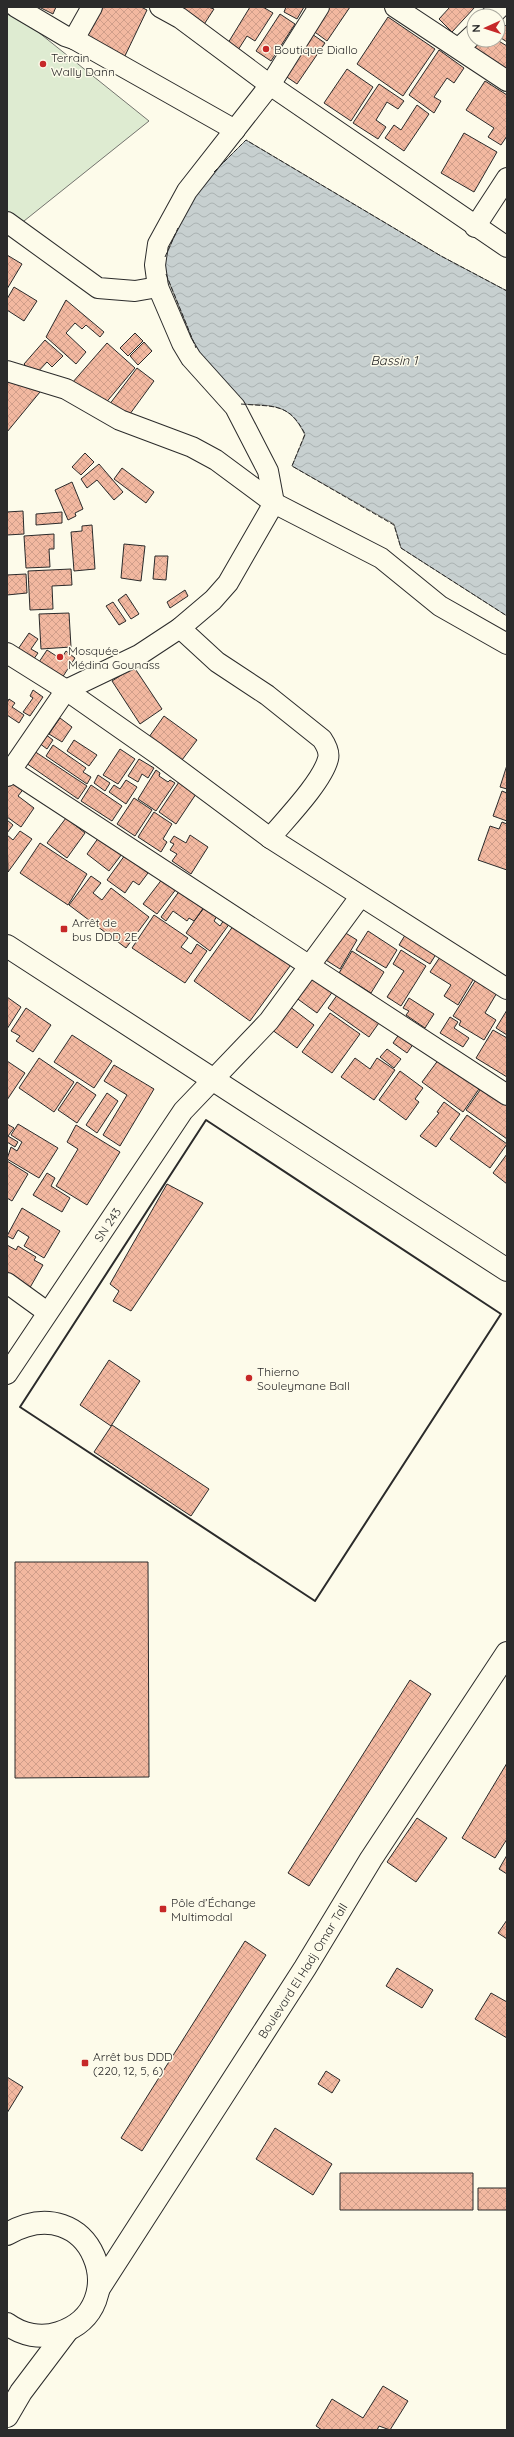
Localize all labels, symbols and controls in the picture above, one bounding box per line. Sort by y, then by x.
north arrow [466,8,506,48]
text: N [469,24,483,33]
place label: Boutique Diallo [274,42,358,57]
marker: Boutique Diallo [261,44,271,54]
place label: Terrain Wally Dann [51,50,115,79]
marker: Terrain Wally Dann [38,59,48,69]
water label: Bassin 1 [370,352,419,368]
place label: Mosquée Médina Gounass [68,643,160,672]
marker: Mosquée Médina Gounass [55,652,65,662]
place label: Arrêt de bus DDD 2E [72,915,138,944]
marker: Arrêt de bus DDD 2E [59,924,69,934]
street label: SN 243 [90,1204,124,1244]
place label: Thierno Souleymane Ball [257,1364,350,1393]
marker: Thierno Souleymane Ball [244,1373,254,1383]
place label: Pôle d’Échange Multimodal [171,1895,256,1924]
street label: Boulevard El Hadj Omar Tall [254,1900,350,2041]
marker: Pôle d’Échange Multimodal [158,1904,168,1914]
place label: Arrêt bus DDD (220, 12, 5, 6) [93,2049,173,2078]
marker: Arrêt bus DDD (220, 12, 5, 6) [80,2058,90,2068]

